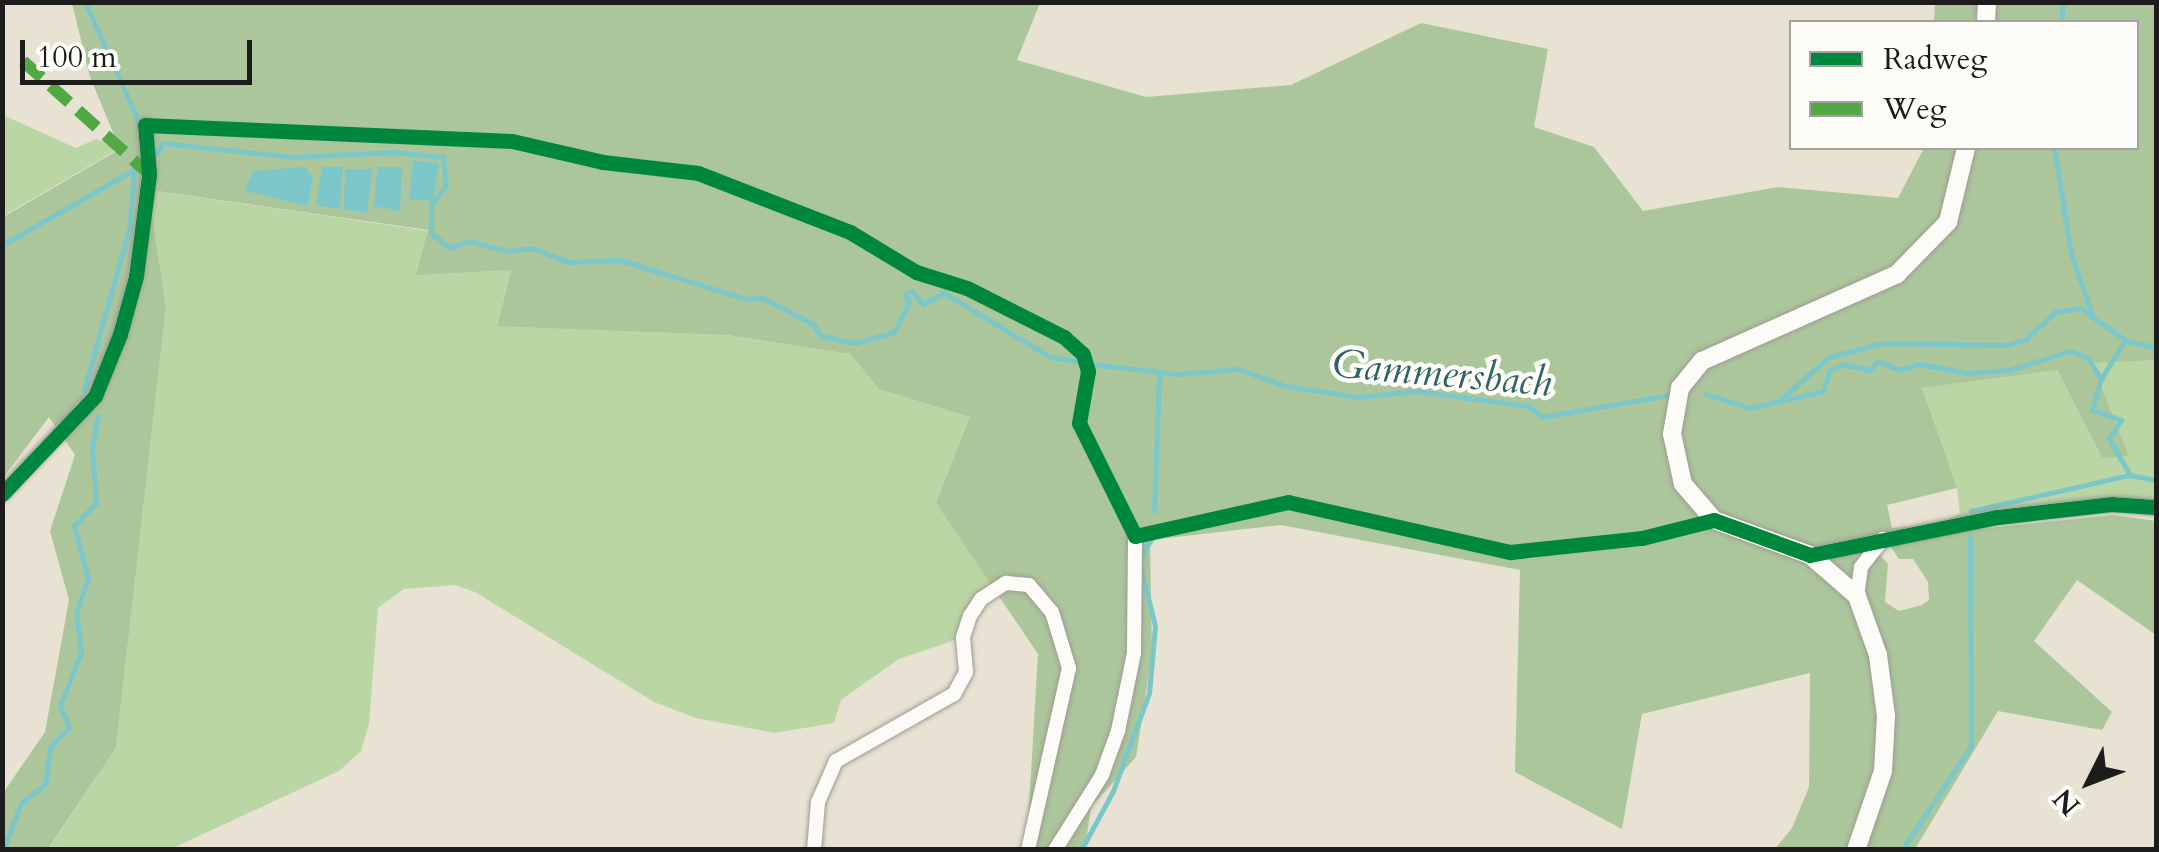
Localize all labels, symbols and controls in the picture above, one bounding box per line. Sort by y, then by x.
scale bar [25,20,258,82]
legend [1789,20,2139,150]
text: 100 m [37,37,117,78]
text: Radweg [1883,39,1987,80]
text: Weg [1883,89,1947,130]
water label: Gammersbach [1330,340,1554,408]
north arrow [2039,732,2139,832]
text: N [2044,780,2089,824]

